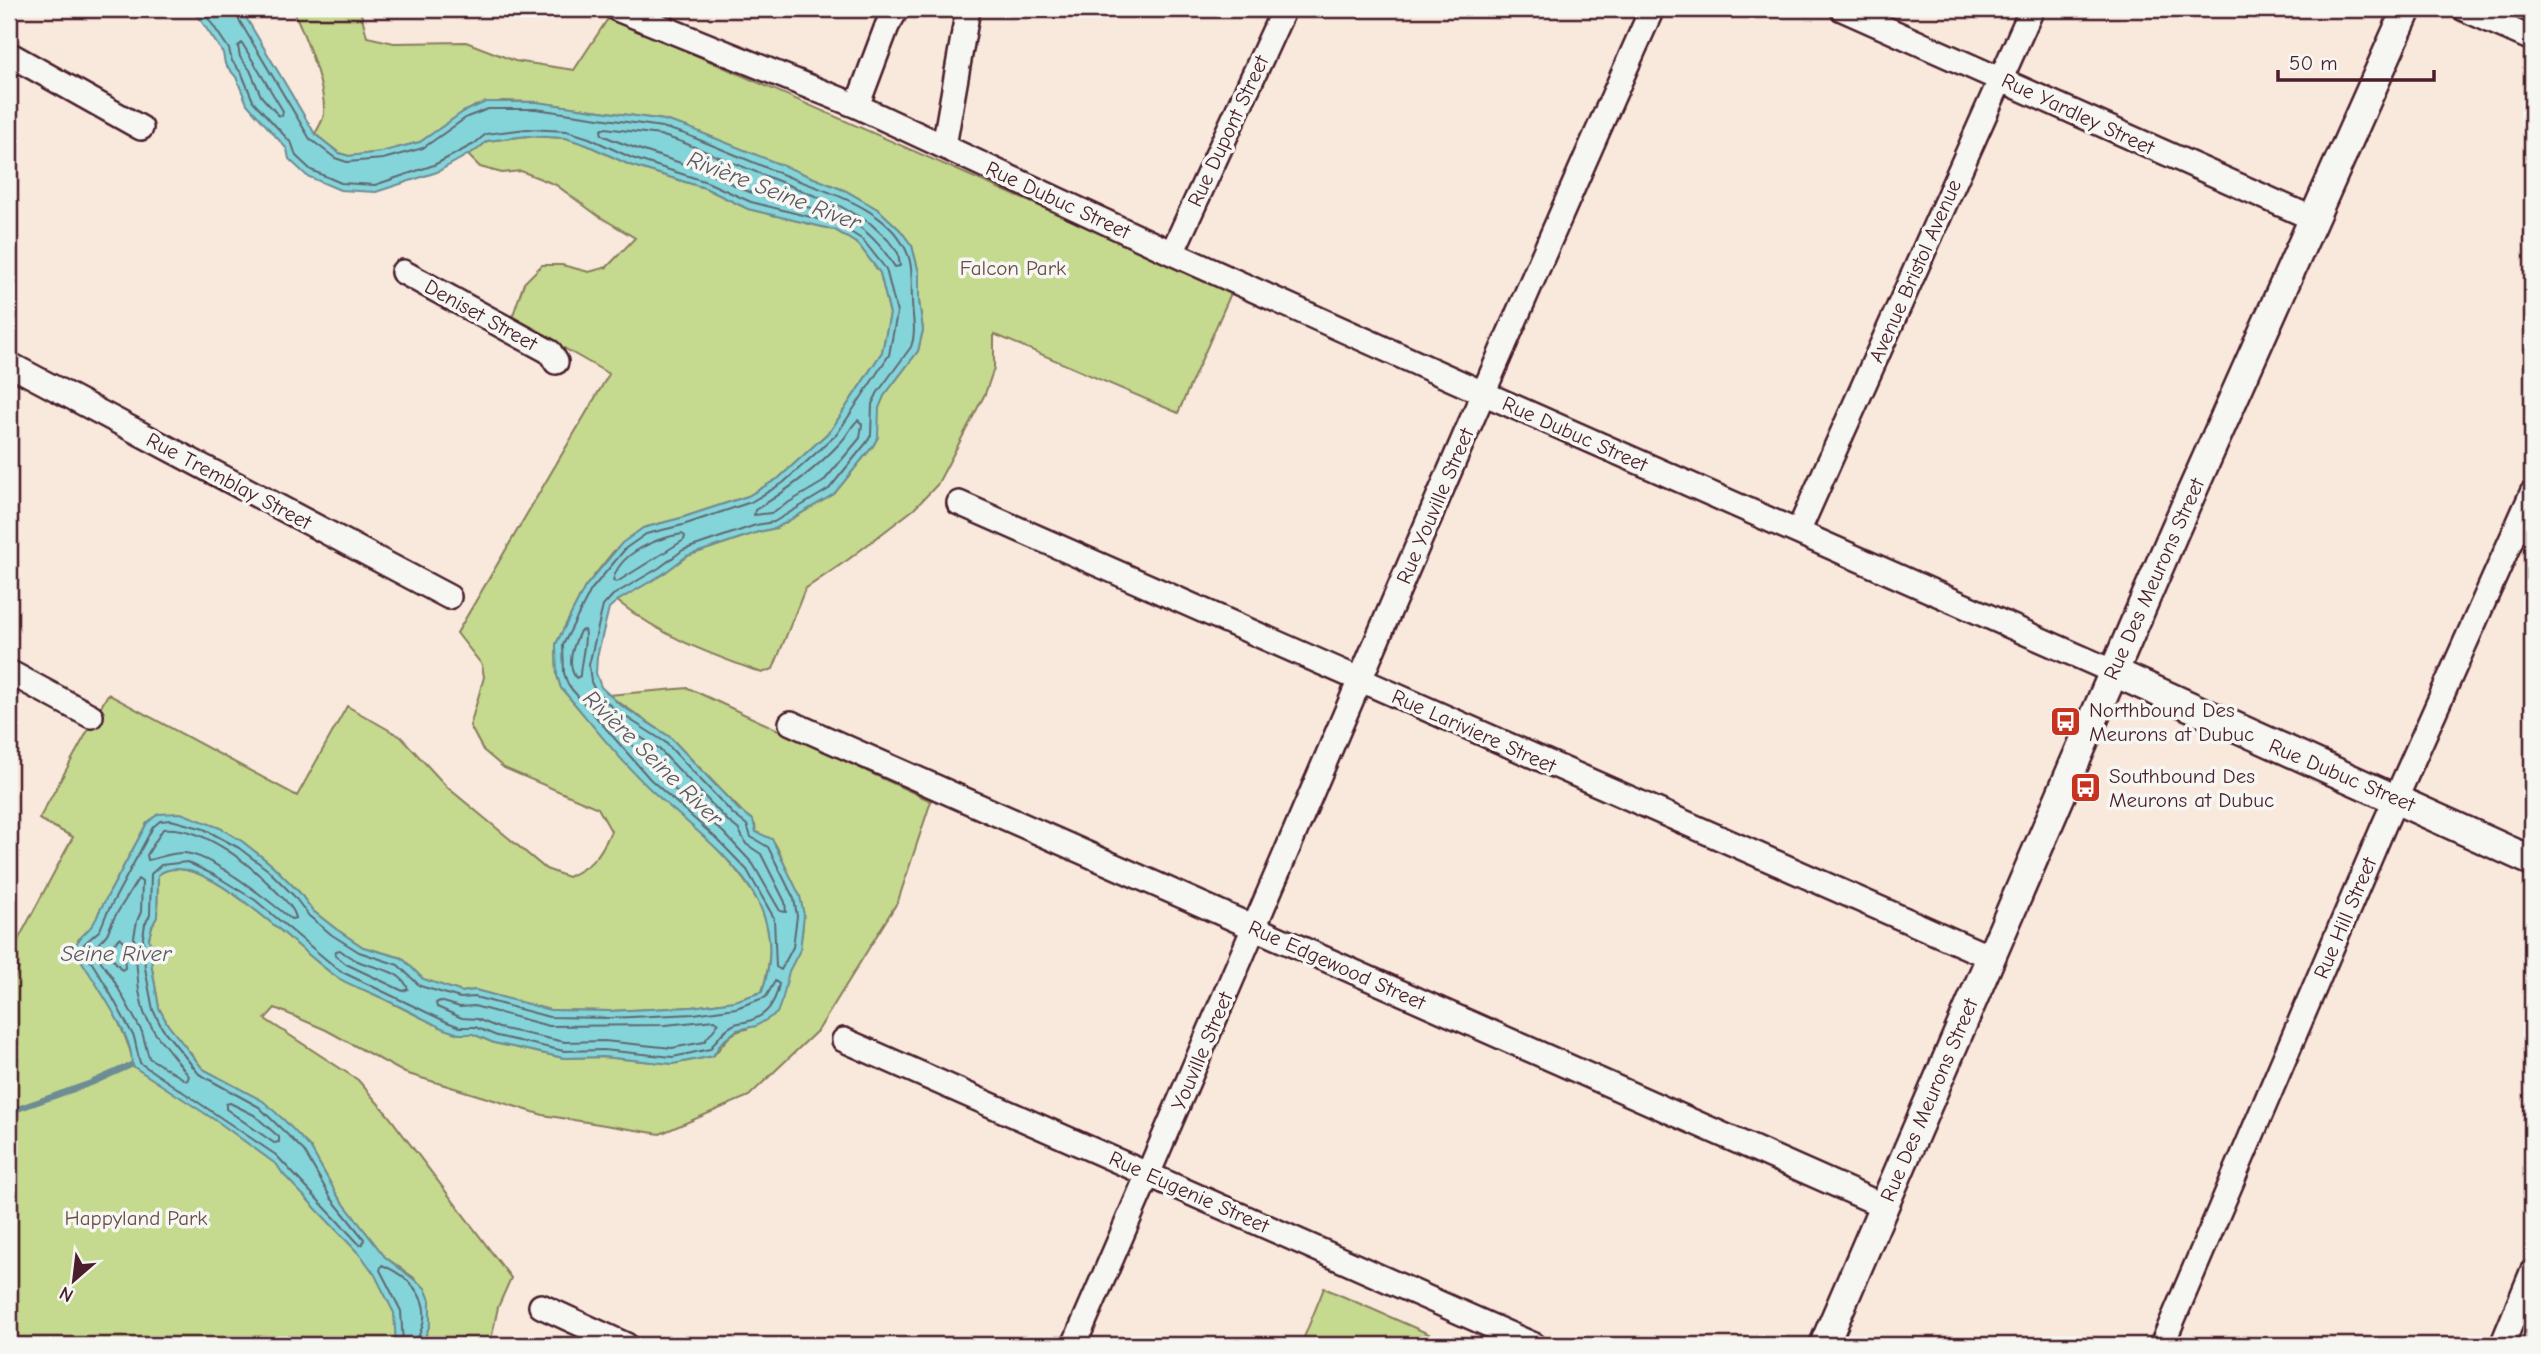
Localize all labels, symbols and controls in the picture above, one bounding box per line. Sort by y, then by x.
scale bar [2278,38,2434,82]
street label: Rue Dupont Street [1182,51,1274,210]
text: 50 m [2289,51,2338,75]
street label: Rue Yardley Street [1998,68,2159,160]
water label: Rivière Seine River [683,146,865,237]
street label: Rue Dubuc Street [982,156,1135,244]
street label: Avenue Bristol Avenue [1864,176,1966,366]
park label: Falcon Park [960,256,1066,280]
street label: Deniset Street [421,274,542,356]
street label: Rue Dubuc Street [1499,391,1652,477]
street label: Rue Youville Street [1391,424,1479,587]
street label: Rue Tremblay Street [142,427,316,535]
street label: Rue Des Meurons Street [2099,474,2210,684]
street label: Rue Lariviere Street [1388,684,1561,778]
water label: Rivière Seine River [578,685,729,832]
place label: Northbound Des Meurons at Dubuc [2089,698,2254,746]
bus stop icon: Northbound Des Meurons at Dubuc [2049,705,2083,739]
street label: Rue Dubuc Street [2265,733,2420,817]
place label: Southbound Des Meurons at Dubuc [2109,764,2274,812]
bus stop icon: Southbound Des Meurons at Dubuc [2069,771,2103,805]
street label: Rue Hill Street [2309,853,2382,982]
street label: Rue Edgewood Street [1245,915,1430,1015]
water label: Seine River [61,940,172,967]
street label: Youville Street [1166,987,1238,1114]
street label: Rue Des Meurons Street [1875,994,1983,1205]
street label: Rue Eugenie Street [1105,1146,1274,1238]
park label: Happyland Park [64,1206,208,1230]
north arrow [38,1246,108,1316]
text: N [56,1282,77,1307]

